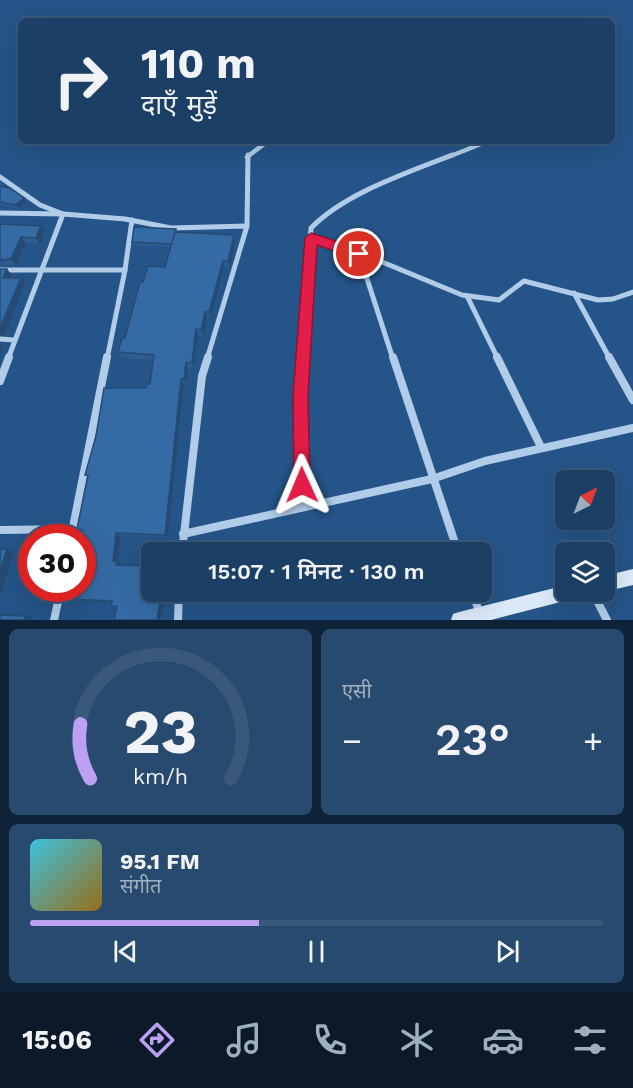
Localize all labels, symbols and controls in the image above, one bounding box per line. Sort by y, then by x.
text: 110 m [141,39,256,88]
icon: right [42,42,120,120]
text: दाएँ मुड़ें [141,89,217,121]
pin [333,228,384,279]
icon: arrive [342,237,375,270]
position arrow [270,453,334,517]
north arrow [555,470,615,530]
map controls [555,470,615,602]
speed limit sign: 30 [18,524,96,602]
button: layers [555,542,615,602]
text: 15:07 · 1 मिनट · 130 m [208,559,425,584]
text: एसी [342,679,372,703]
text: 23 [123,695,198,768]
text: 23° [435,713,510,766]
text: − [342,721,362,760]
text: + [583,721,603,760]
text: km/h [133,764,188,789]
text: 95.1 FM [120,849,200,874]
text: संगीत [120,874,161,898]
icon: previous [109,935,142,968]
icon: pause [300,935,333,968]
icon: next [491,935,524,968]
icon: directions [136,1019,178,1061]
icon: music [223,1019,265,1061]
icon: phone [309,1019,351,1061]
icon: climate [396,1019,438,1061]
icon: car [482,1019,524,1061]
icon: filters [569,1019,611,1061]
text: 15:06 [22,1024,92,1056]

